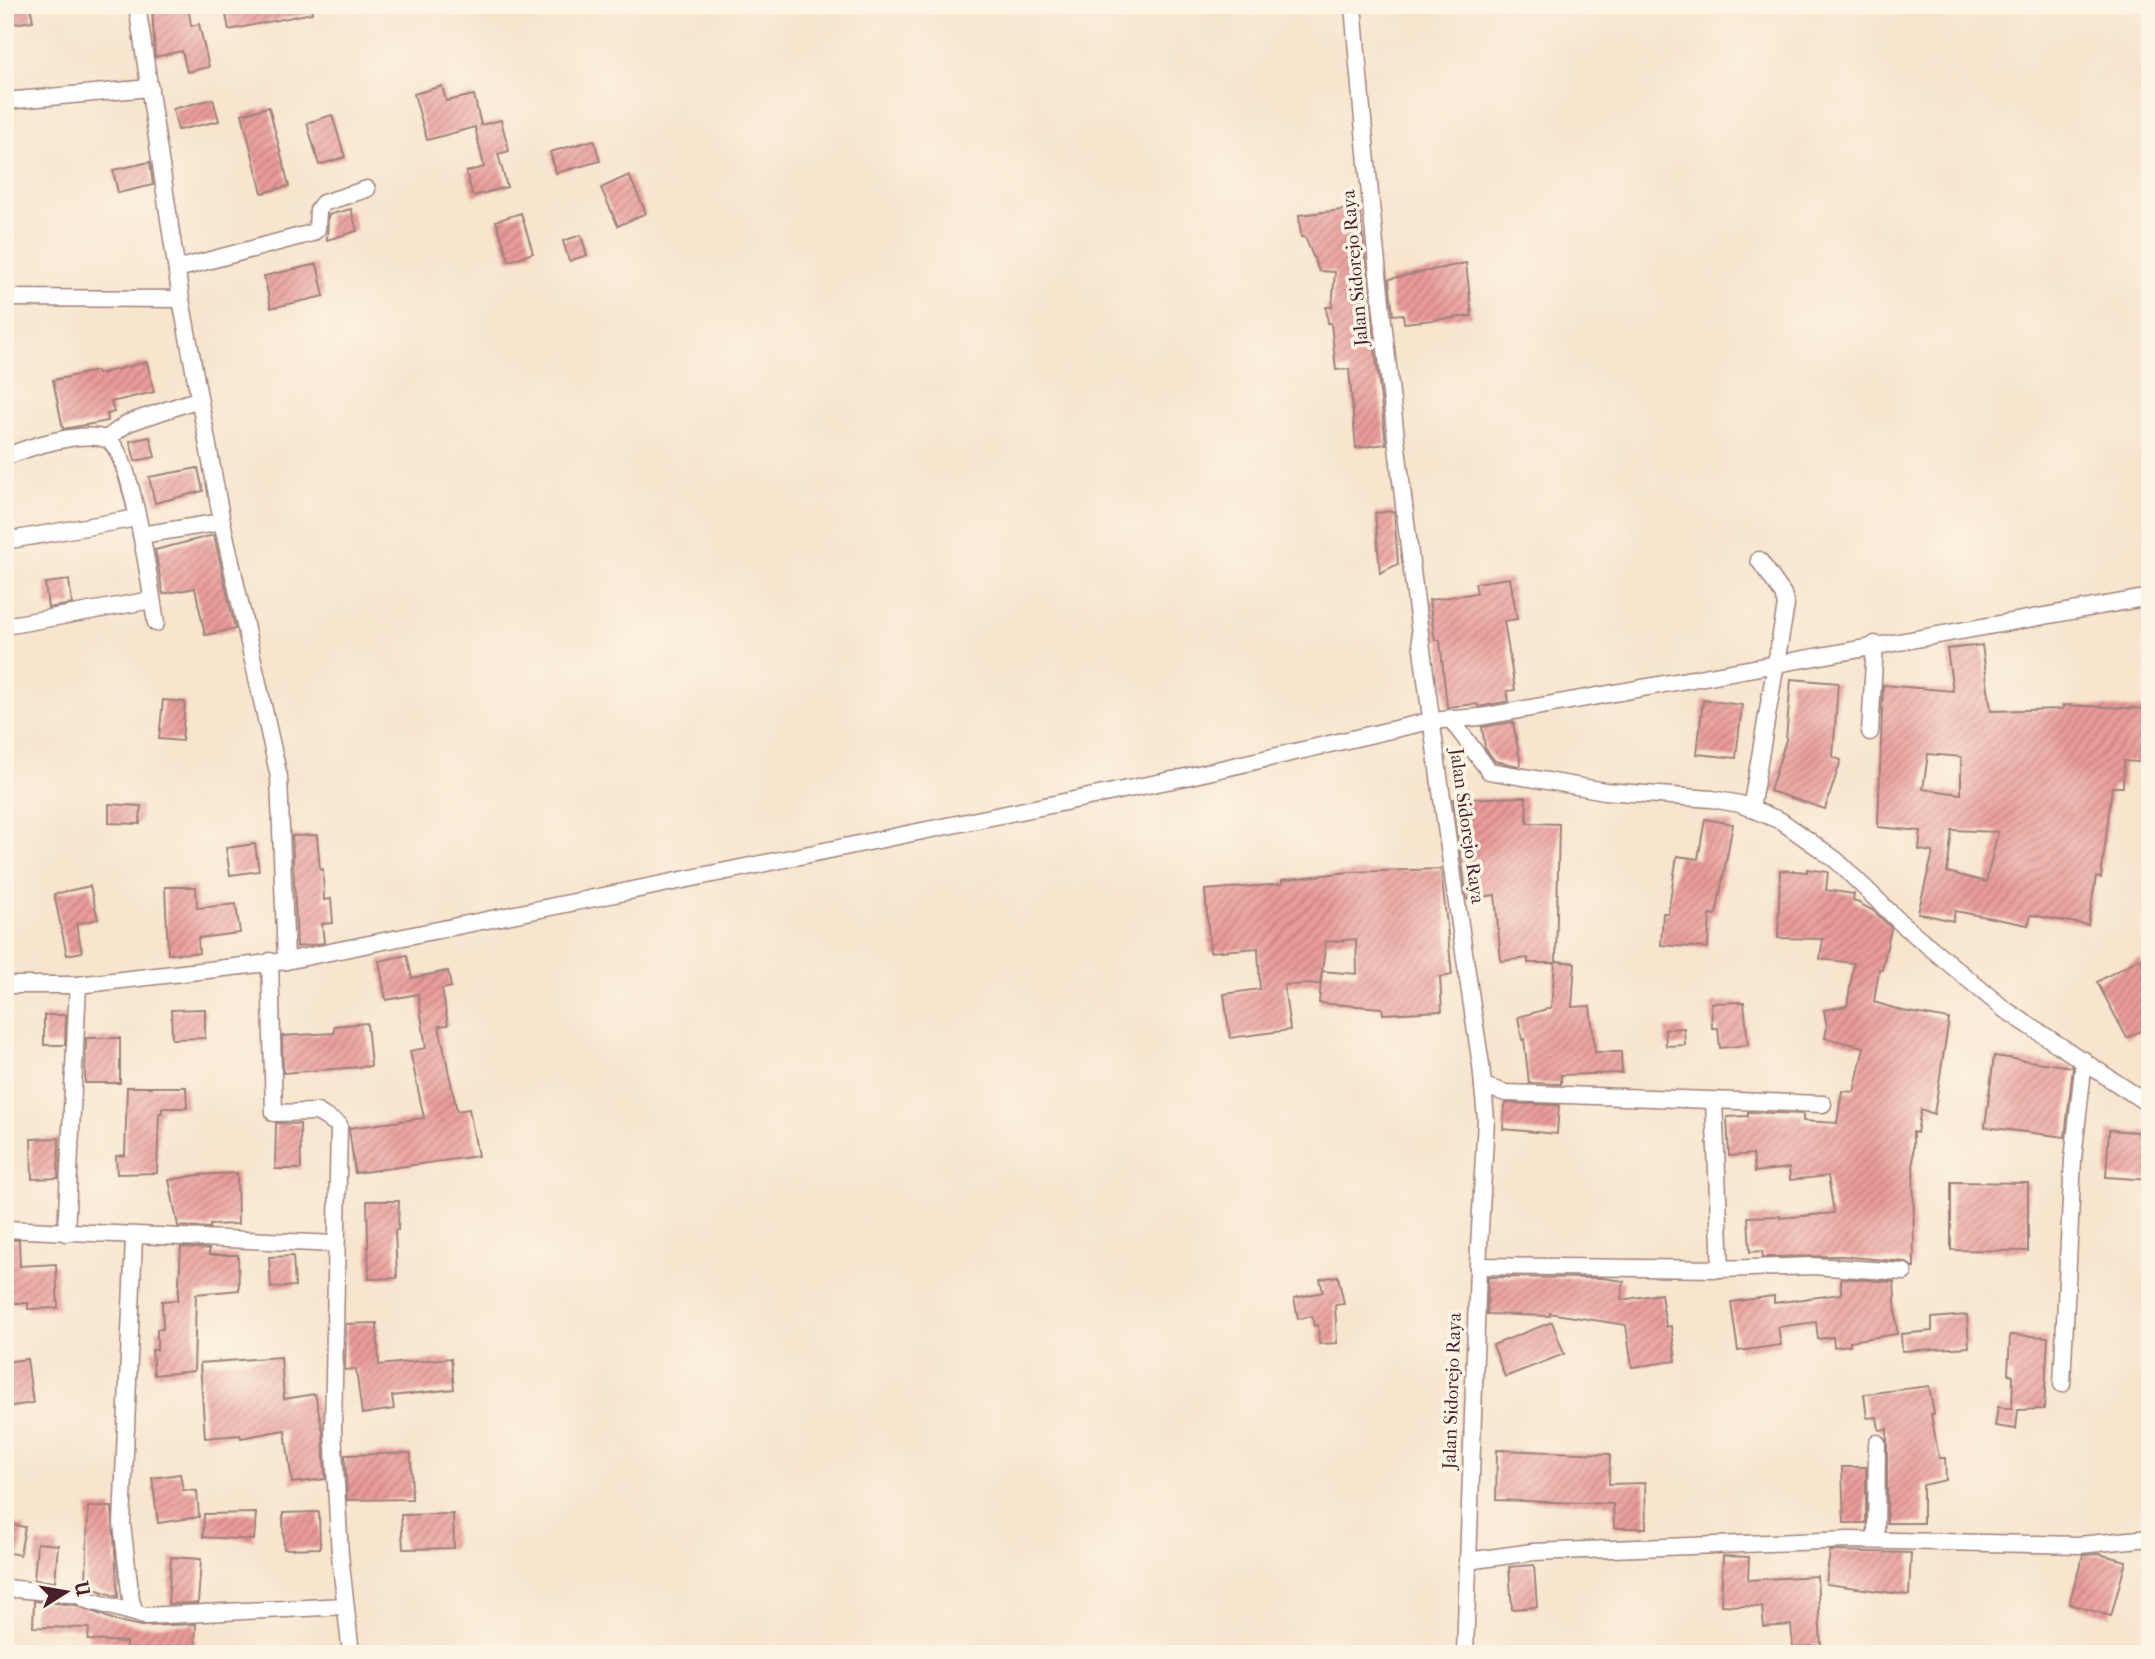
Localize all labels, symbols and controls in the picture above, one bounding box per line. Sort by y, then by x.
street label: Jalan Sidorejo Raya [1337,189,1373,349]
street label: Jalan Sidorejo Raya [1445,745,1489,905]
street label: Jalan Sidorejo Raya [1438,1312,1466,1472]
north arrow [32,1558,102,1628]
text: U [69,1579,94,1599]

